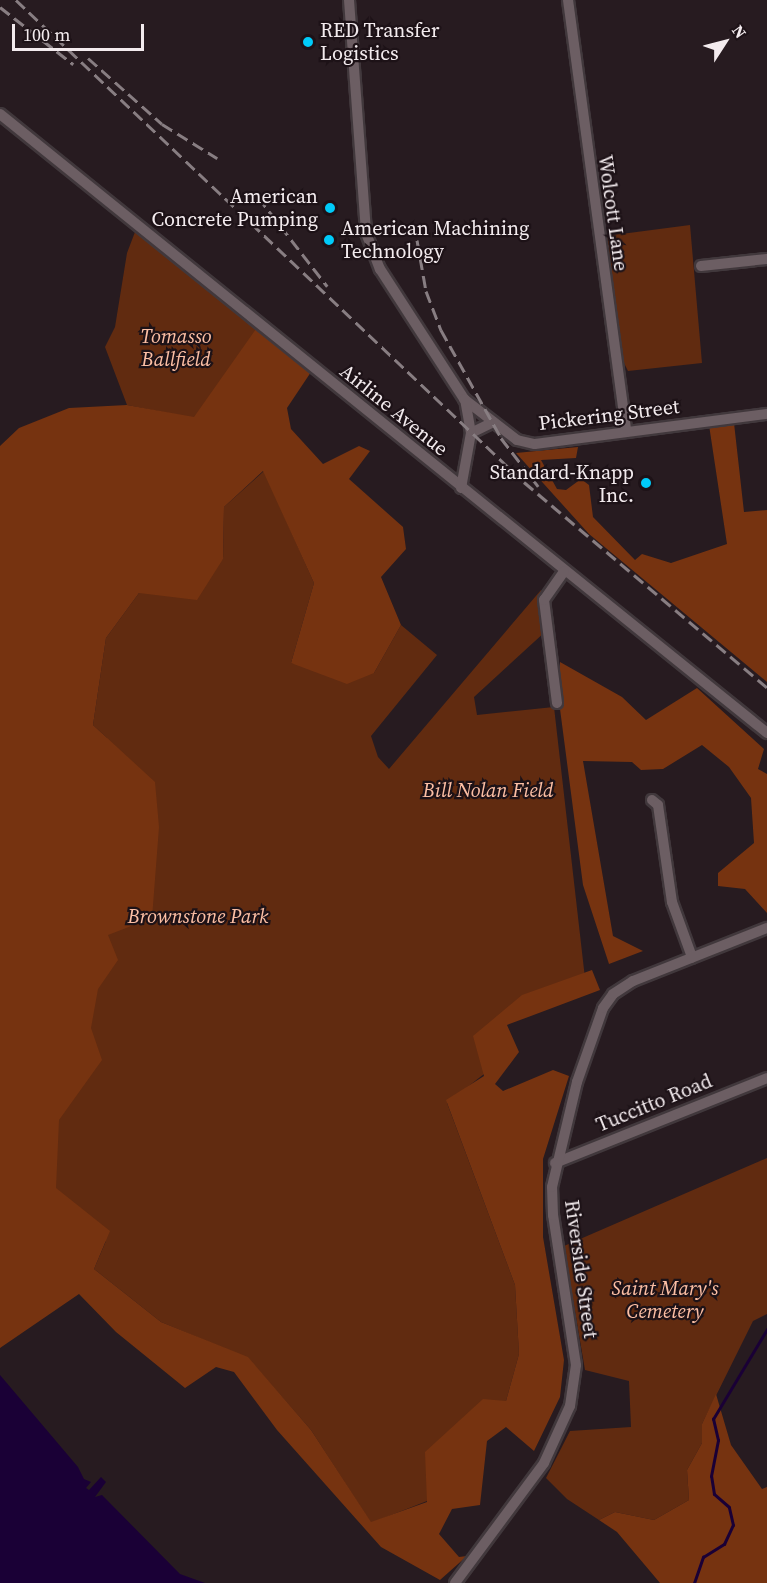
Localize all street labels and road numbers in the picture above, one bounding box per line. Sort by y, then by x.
street label: Wolcott Lane [593,153,633,273]
street label: Airline Avenue [335,359,453,461]
street label: Pickering Street [537,394,681,436]
street label: Tuccitto Road [593,1069,715,1137]
street label: Riverside Street [559,1198,603,1340]

